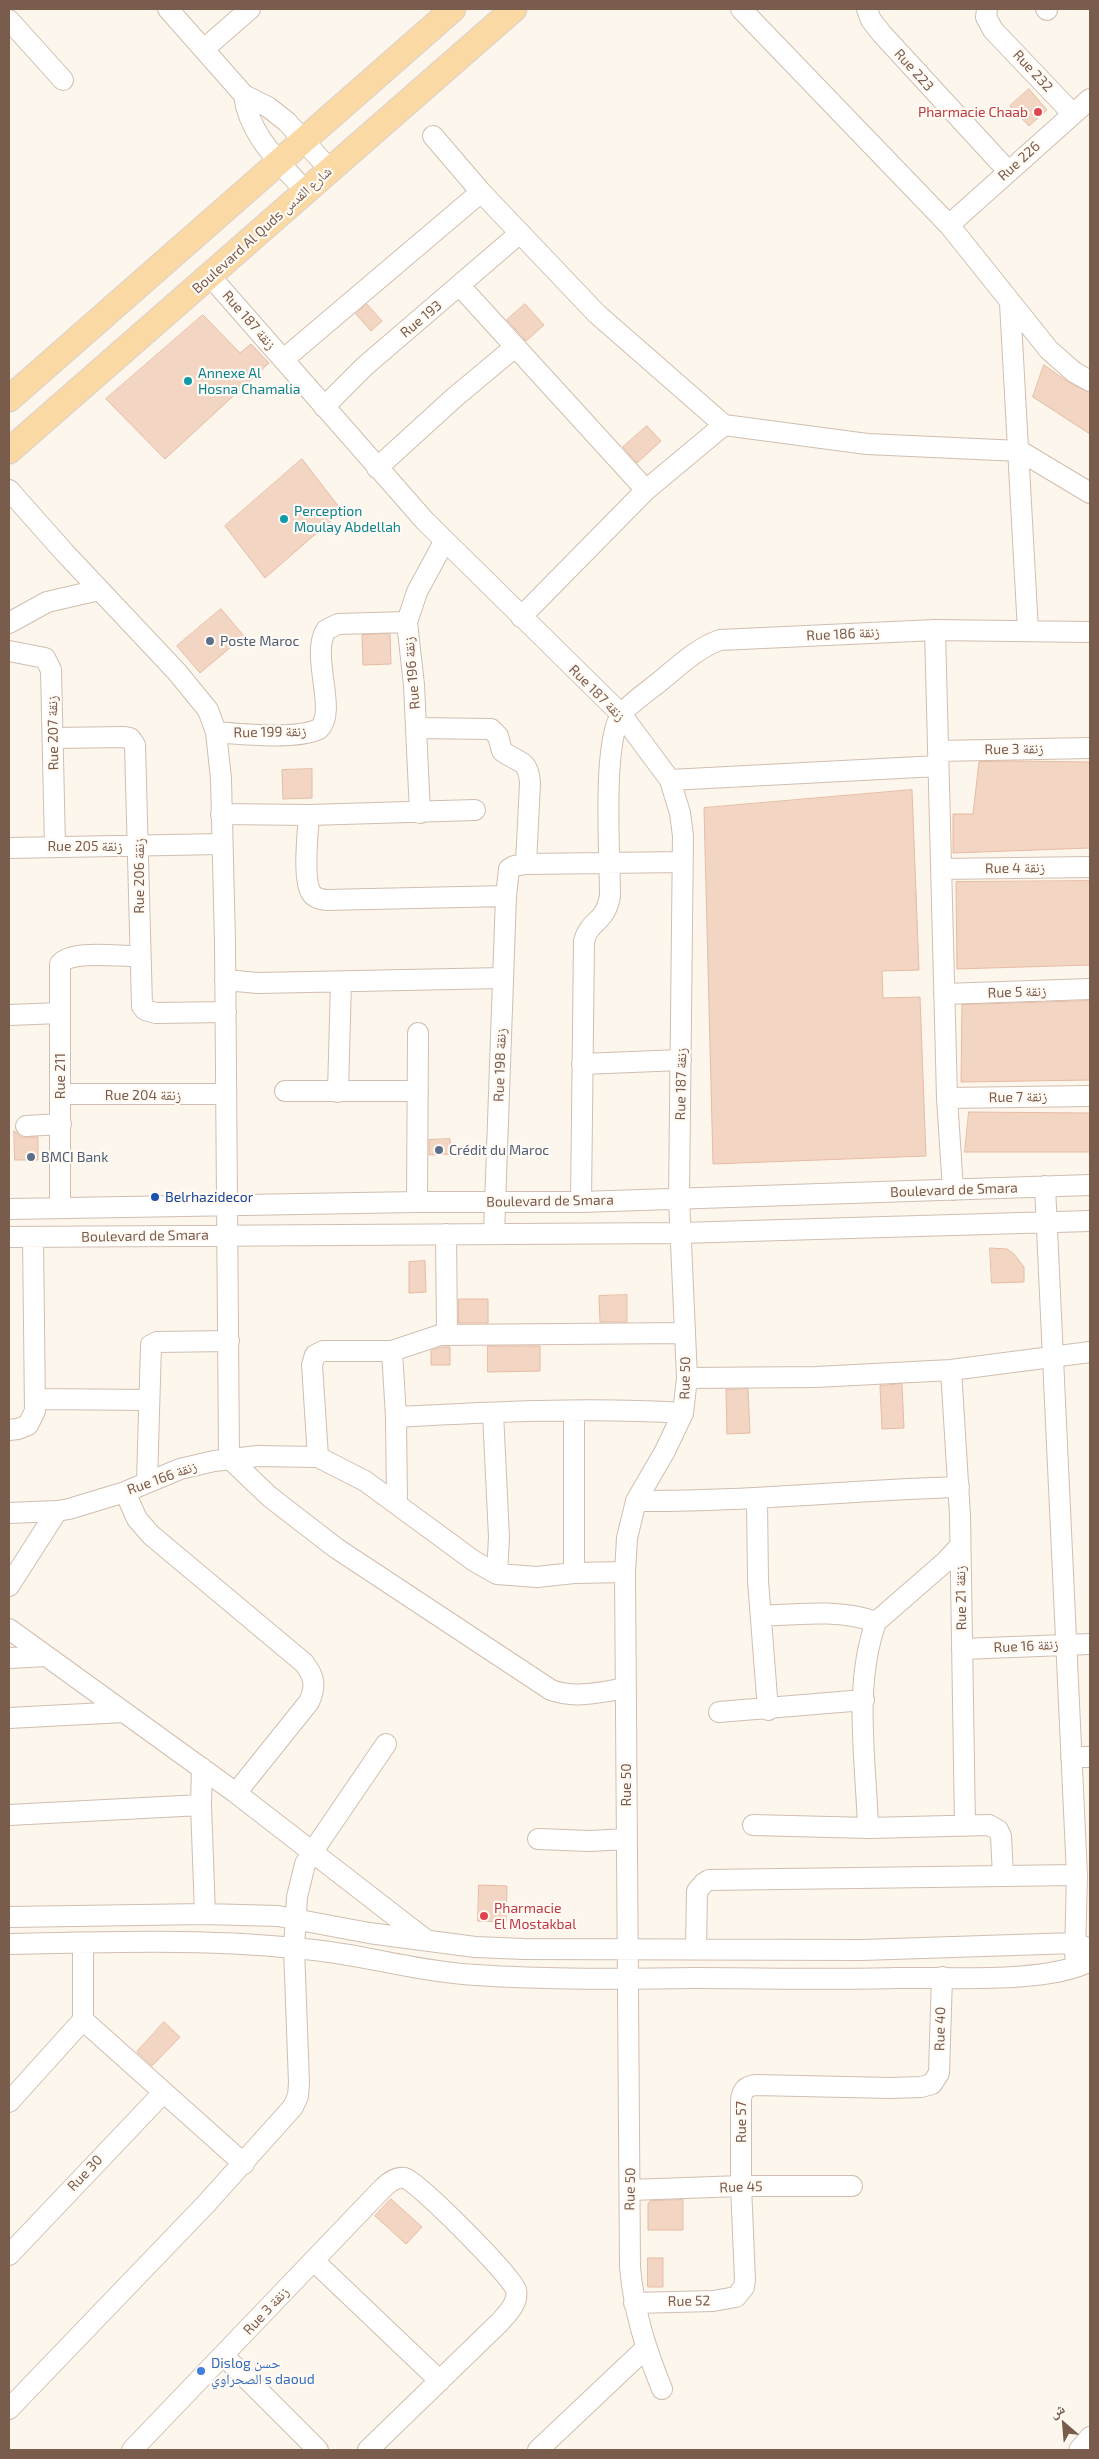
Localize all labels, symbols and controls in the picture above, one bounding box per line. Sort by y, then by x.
street label: Rue 223 [891,46,937,94]
street label: Rue 232 [1010,47,1056,95]
place label: Pharmacie Chaab [918,104,1028,120]
marker: Pharmacie Chaab [1032,106,1044,118]
street label: Rue 226 [994,138,1044,184]
street label: Boulevard Al Quds شارع القدس [189,163,335,297]
street label: Rue 187 زنقة [219,287,279,353]
street label: Rue 193 [397,297,445,341]
place label: Annexe Al Hosna Chamalia [198,365,300,398]
marker: Annexe Al Hosna Chamalia [182,375,194,387]
place label: Perception Moulay Abdellah [294,503,401,536]
marker: Perception Moulay Abdellah [278,513,290,525]
street label: Rue 186 زنقة [806,624,880,644]
place label: Poste Maroc [220,633,299,649]
marker: Poste Maroc [204,635,216,647]
street label: Rue 196 زنقة [400,636,424,710]
street label: Rue 187 زنقة [565,661,629,725]
street label: Rue 207 زنقة [44,695,62,771]
street label: Rue 199 زنقة [233,723,307,741]
street label: Rue 3 زنقة [984,740,1044,758]
street label: Rue 205 زنقة [47,838,123,854]
street label: Rue 206 زنقة [131,838,147,914]
street label: Rue 4 زنقة [985,859,1045,877]
street label: Rue 5 زنقة [987,983,1047,1001]
street label: Rue 198 زنقة [490,1028,510,1102]
street label: Rue 187 زنقة [672,1048,690,1120]
street label: Rue 211 [52,1053,68,1099]
street label: Rue 204 زنقة [105,1087,181,1103]
street label: Rue 7 زنقة [989,1088,1047,1106]
place label: Crédit du Maroc [449,1142,549,1158]
marker: Crédit du Maroc [433,1144,445,1156]
place label: BMCI Bank [41,1149,108,1165]
marker: BMCI Bank [25,1151,37,1163]
street label: Boulevard de Smara [890,1179,1018,1201]
place label: Belrhazidecor [165,1189,253,1205]
marker: Belrhazidecor [149,1191,161,1203]
street label: Boulevard de Smara [486,1191,614,1211]
street label: Boulevard de Smara [81,1226,209,1246]
street label: Rue 50 [676,1356,694,1400]
street label: Rue 166 زنقة [125,1458,199,1498]
street label: Rue 21 زنقة [952,1565,970,1631]
street label: Rue 16 زنقة [993,1636,1059,1656]
street label: Rue 50 [618,1763,634,1807]
place label: Pharmacie El Mostakbal [494,1900,576,1932]
marker: Pharmacie El Mostakbal [478,1910,490,1922]
street label: Rue 40 [931,2007,949,2051]
street label: Rue 57 [733,2101,749,2143]
street label: Rue 30 [64,2151,106,2195]
street label: Rue 50 [621,2167,639,2211]
street label: Rue 45 [719,2178,763,2196]
street label: Rue 3 زنقة [240,2284,292,2338]
street label: Rue 52 [668,2292,710,2310]
place label: Dislog حسن الصحراوي s daoud [211,2355,315,2388]
marker: Dislog حسن الصحراوي s daoud [195,2365,207,2377]
north arrow [1039,2399,1089,2449]
text: ش [1046,2399,1067,2421]

